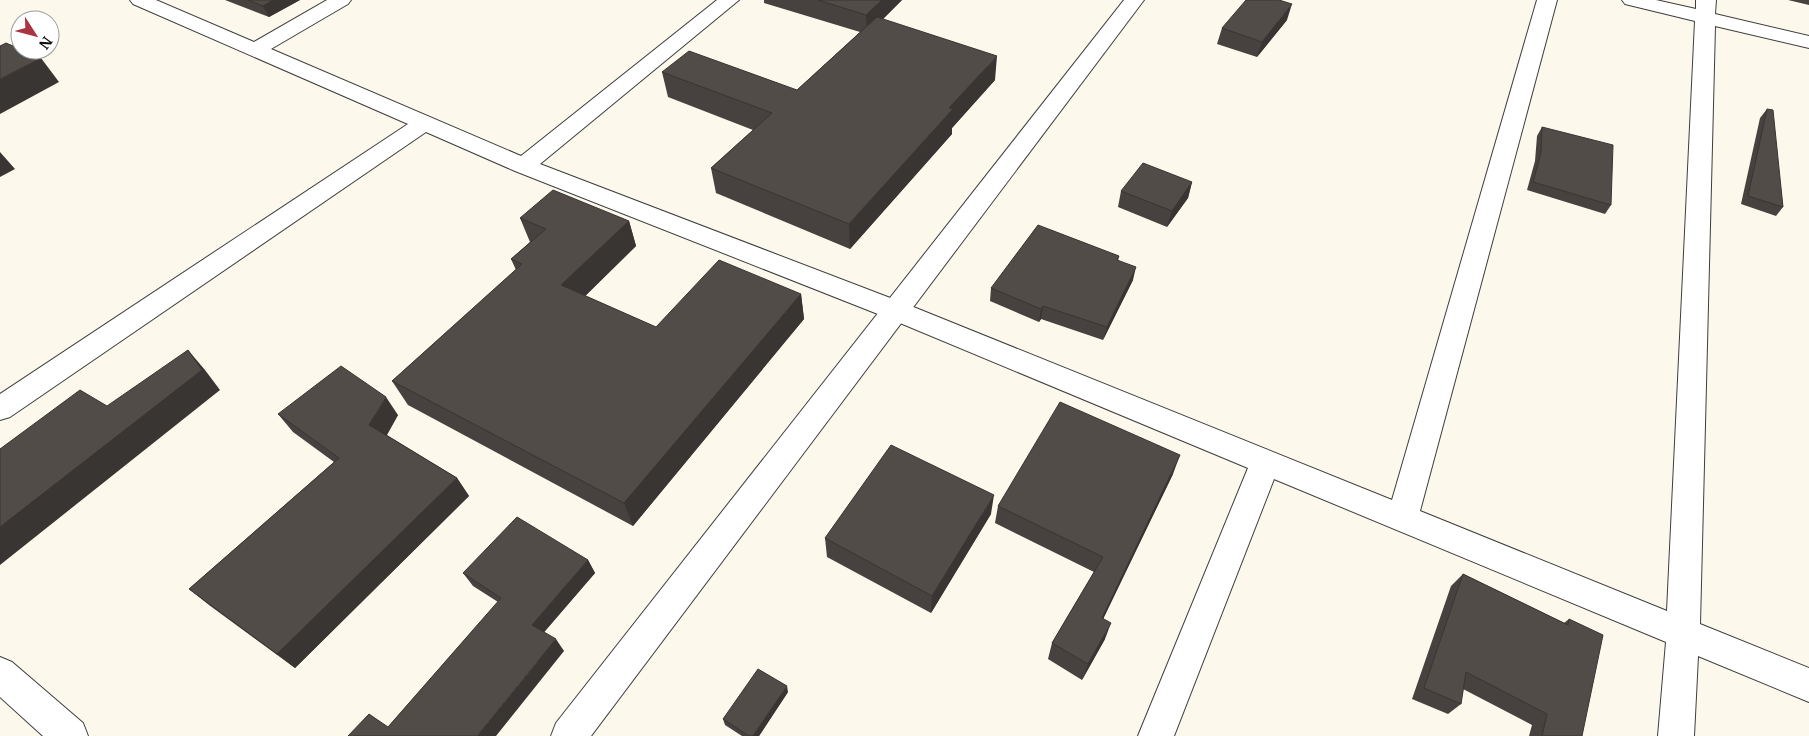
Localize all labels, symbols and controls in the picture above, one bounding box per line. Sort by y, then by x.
north arrow [10,10,60,60]
text: N [35,33,56,52]

